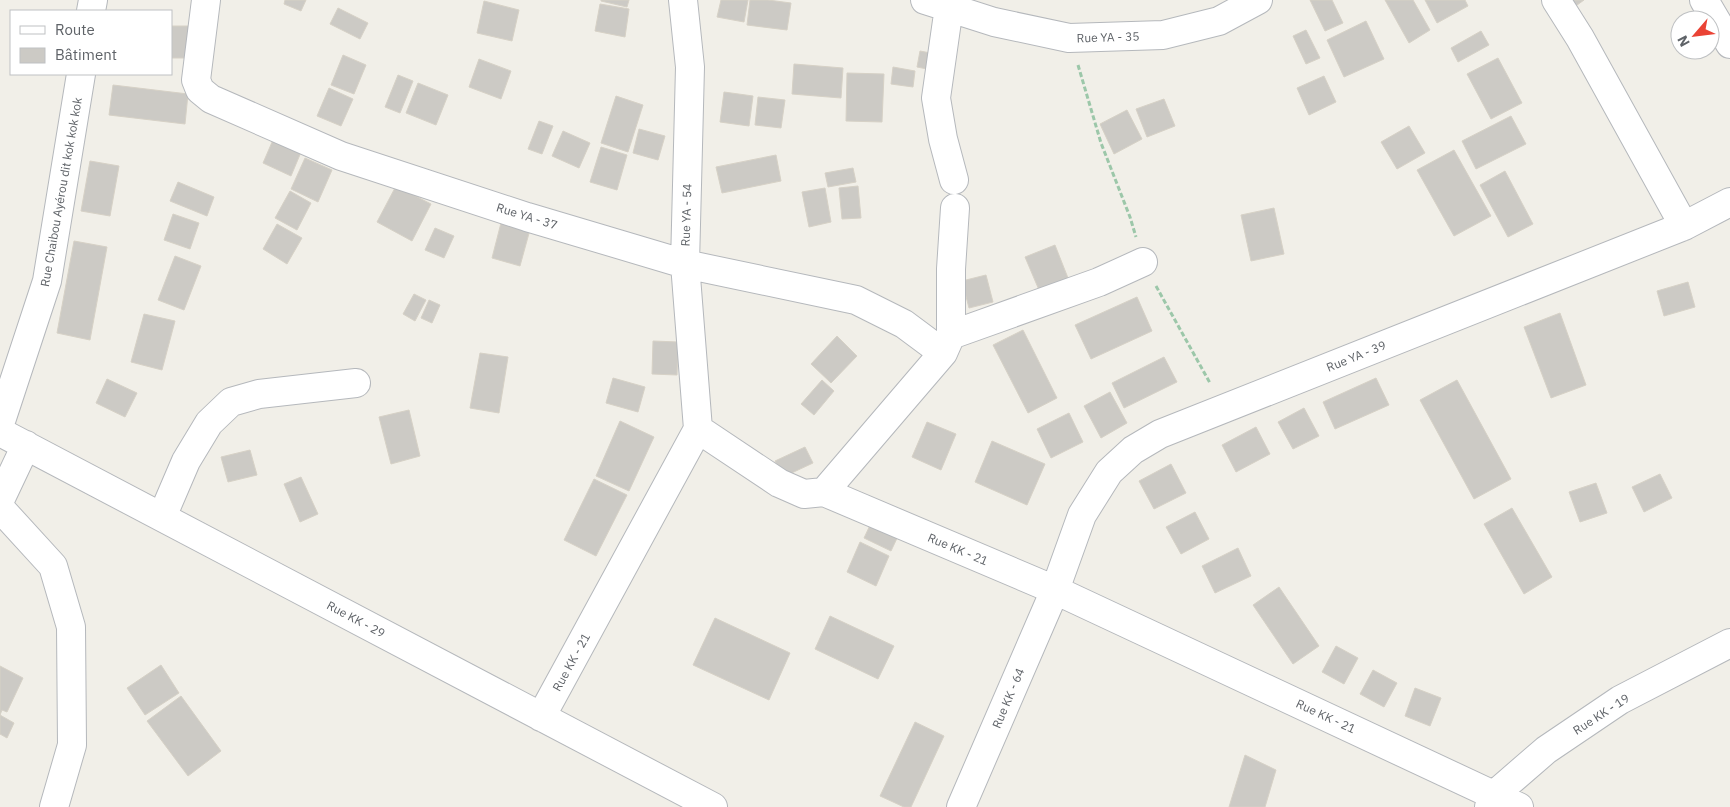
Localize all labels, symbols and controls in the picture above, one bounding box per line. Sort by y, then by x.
legend [10,10,172,75]
north arrow [1670,10,1720,60]
text: Route [55,20,95,39]
street label: Rue YA - 35 [1076,28,1140,46]
text: N [1673,32,1694,50]
text: Bâtiment [55,45,117,64]
street label: Rue Chaibou Ayérou dit kok kok kok [37,96,85,288]
street label: Rue YA - 54 [677,183,695,247]
street label: Rue YA - 37 [495,200,559,232]
street label: Rue YA - 39 [1324,337,1388,375]
street label: Rue KK - 21 [926,530,990,568]
street label: Rue KK - 29 [324,597,388,641]
street label: Rue KK - 21 [549,630,593,694]
street label: Rue KK - 64 [989,666,1027,730]
street label: Rue KK - 19 [1570,690,1632,738]
street label: Rue KK - 21 [1294,696,1358,736]

